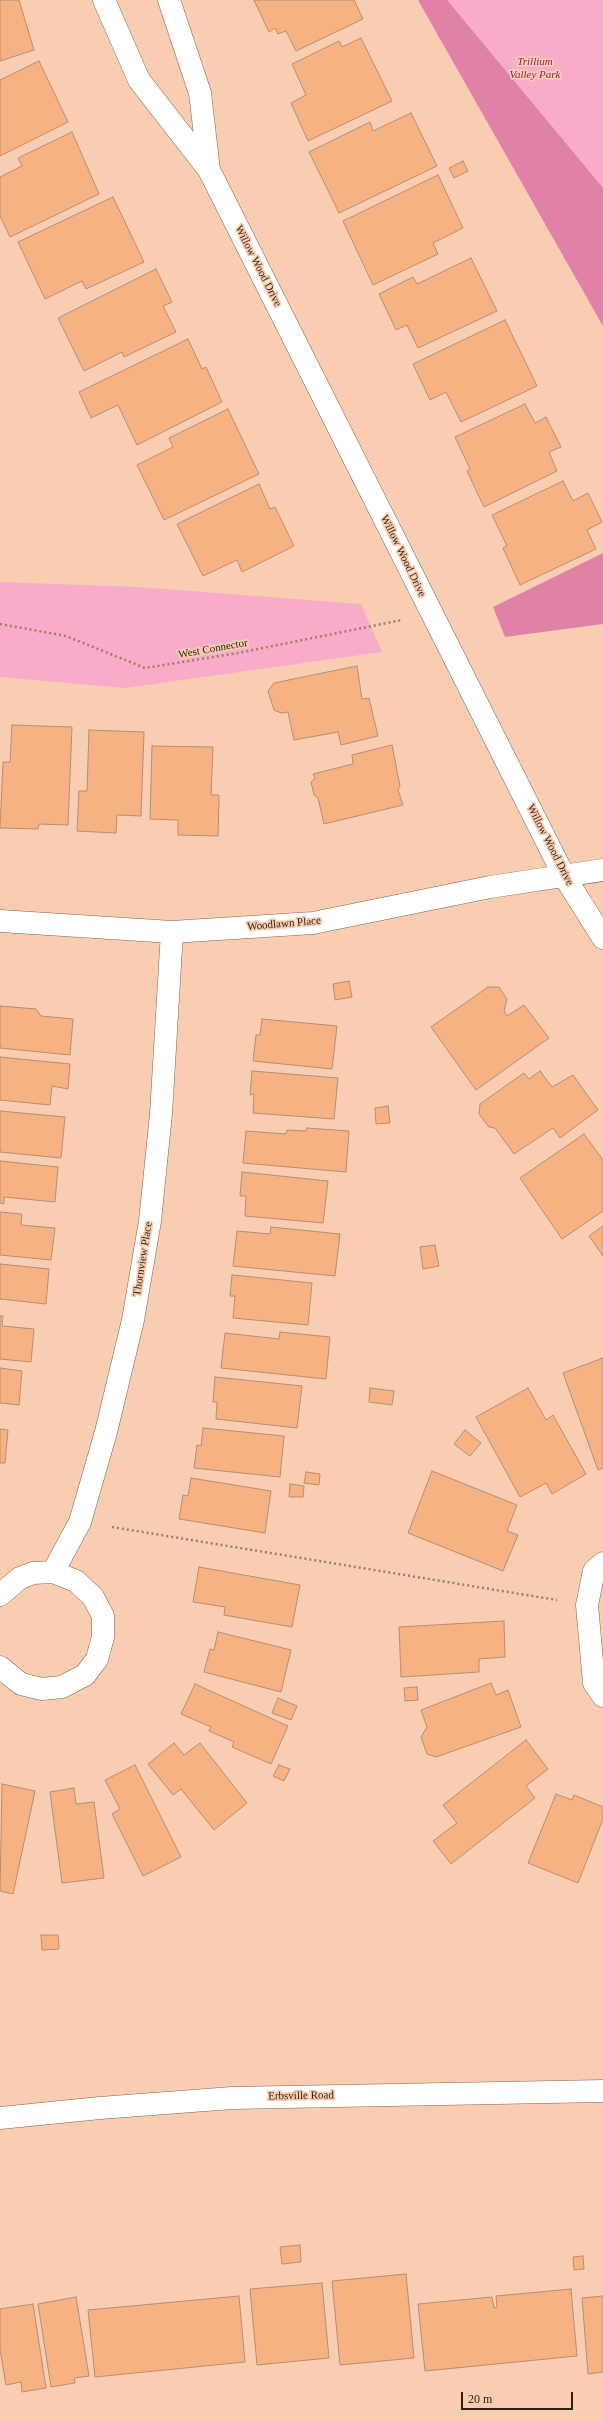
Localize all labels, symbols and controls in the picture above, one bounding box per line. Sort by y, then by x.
park label: Trillium Valley Park [509,55,561,81]
street label: Willow Wood Drive [232,223,284,309]
street label: Willow Wood Drive [378,513,428,599]
street label: West Connector [177,636,249,662]
street label: Willow Wood Drive [524,802,576,888]
street label: Woodlawn Place [247,914,321,934]
street label: Thornview Place [131,1221,155,1297]
street label: Erbsville Road [268,2089,334,2103]
scale bar [463,2384,575,2410]
text: 20 m [468,2392,492,2406]

